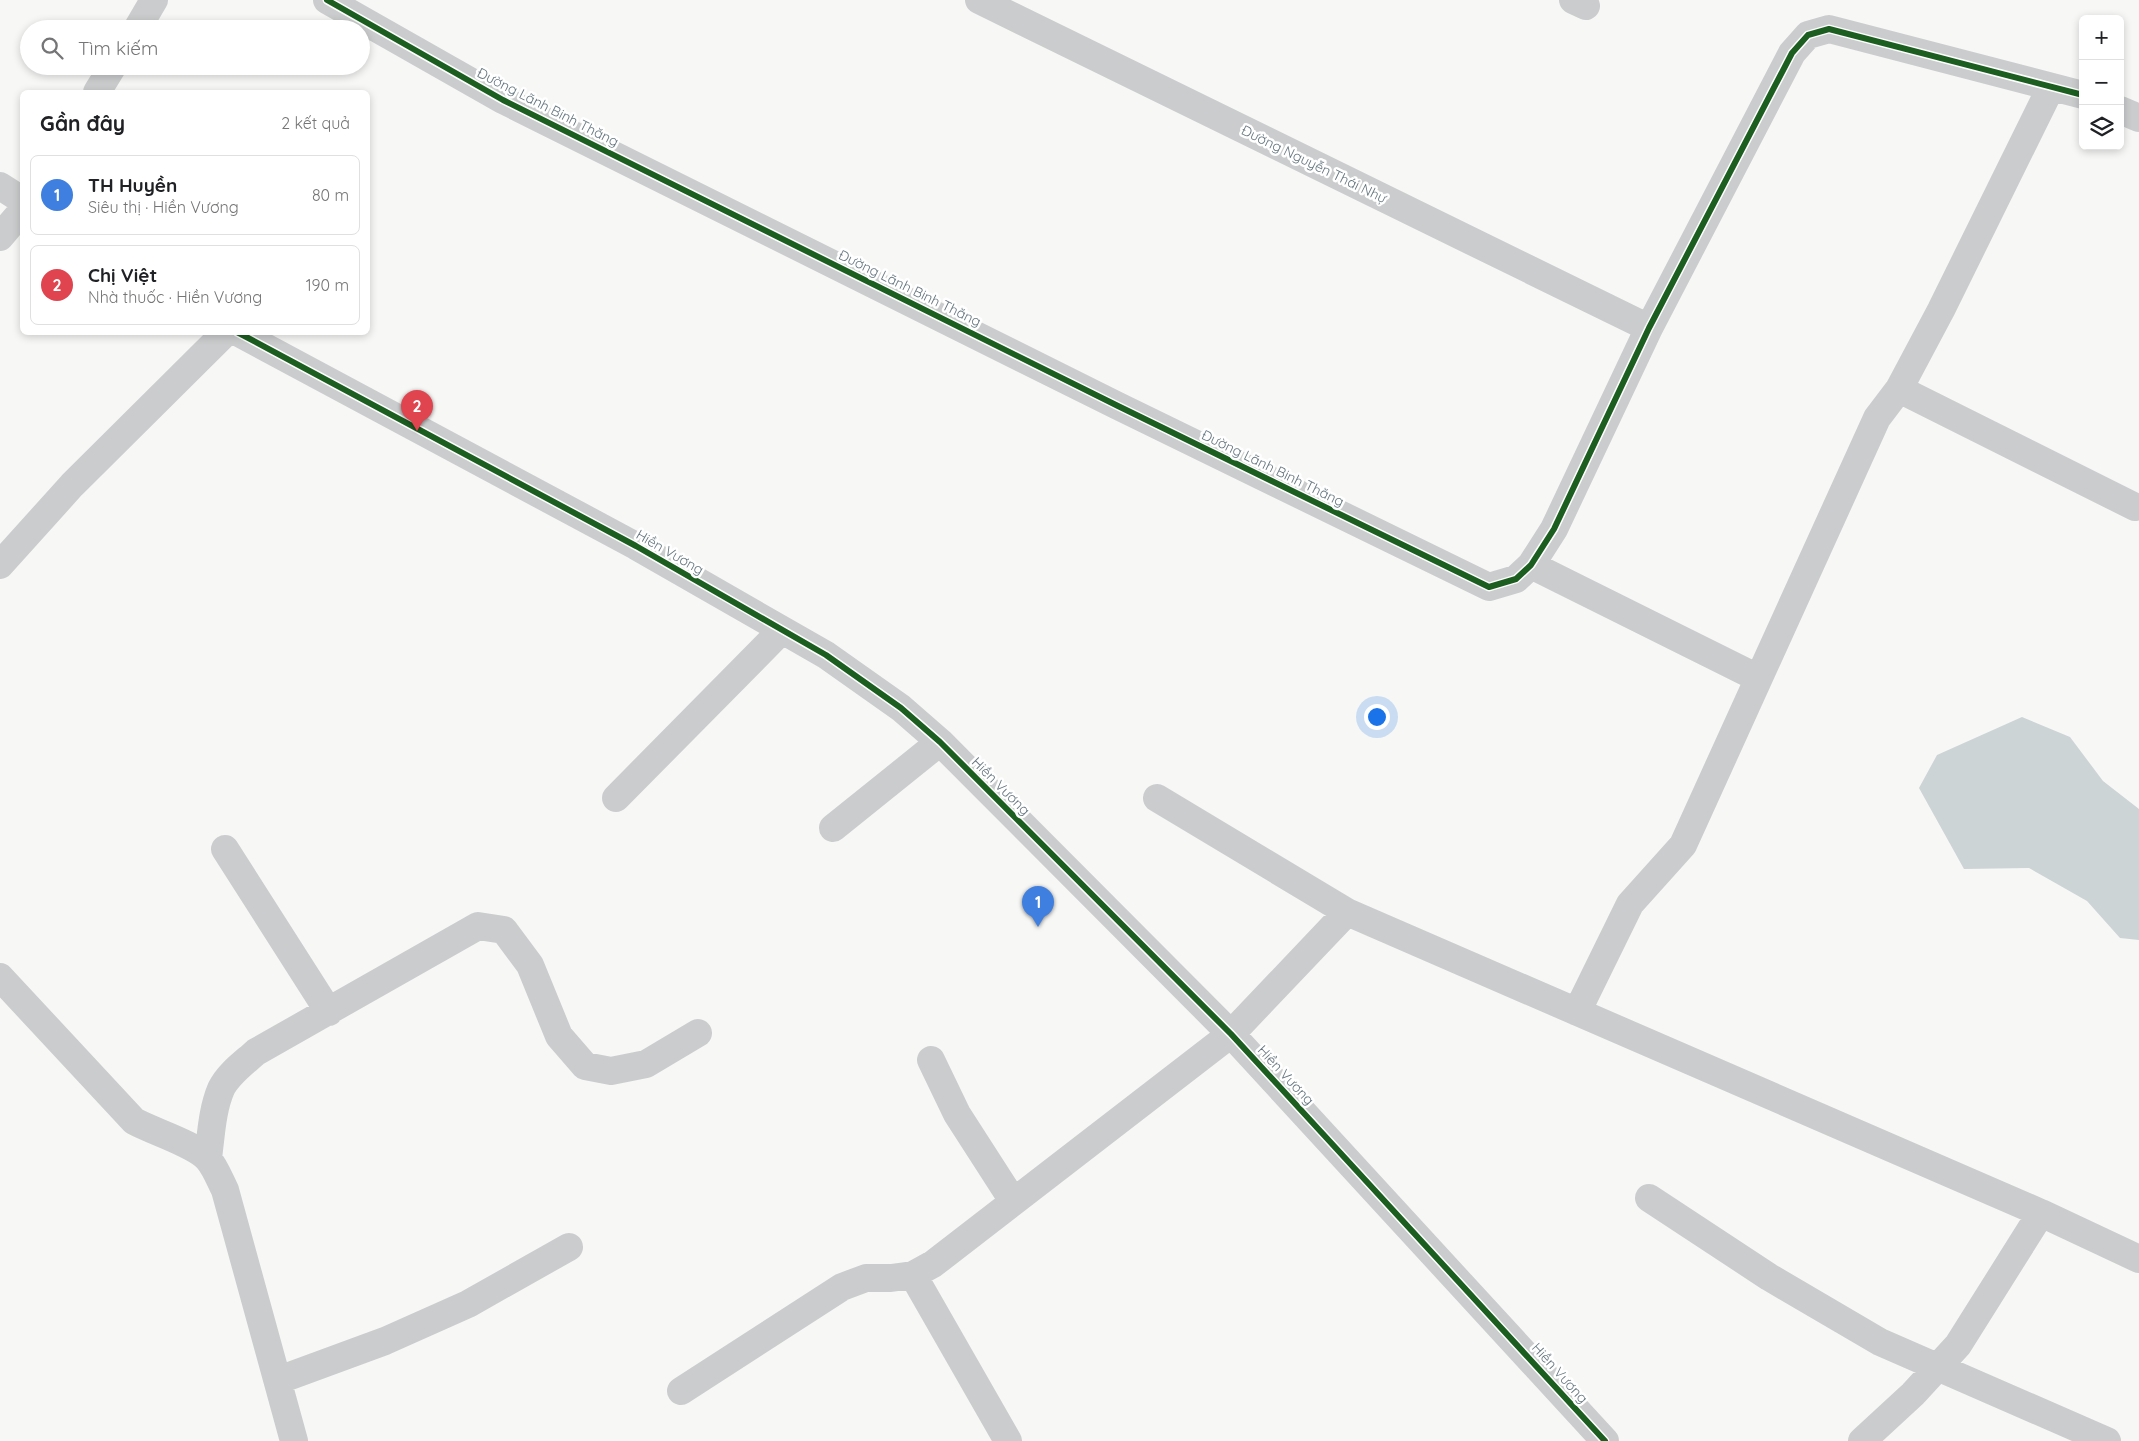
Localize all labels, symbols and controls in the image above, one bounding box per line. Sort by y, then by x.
map controls [2079,15,2124,150]
button: + [2079,15,2124,60]
search box [20,20,370,75]
icon: search [38,34,66,62]
text: Tìm kiếm [78,36,158,60]
button: − [2079,60,2124,105]
street label: Đường Lãnh Binh Thăng [474,63,622,151]
button: layers [2079,105,2124,150]
text: Gần đây [40,110,125,136]
text: 2 kết quả [281,113,350,133]
street label: Đường Nguyễn Thái Nhự [1238,121,1391,207]
text: TH Huyền [88,173,177,197]
text: 1 [54,185,60,205]
text: 80 m [312,185,349,205]
text: Siêu thị · Hiền Vương [88,197,239,217]
street label: Đường Lãnh Binh Thăng [836,246,984,330]
text: Chị Việt [88,263,157,287]
text: 2 [52,275,62,295]
text: 190 m [306,275,349,295]
text: Nhà thuốc · Hiền Vương [88,287,262,307]
pin: 2 [401,390,433,431]
street label: Đường Lãnh Binh Thăng [1199,426,1347,510]
street label: Hiền Vương [633,525,707,579]
your location [1364,704,1390,730]
street label: Hiền Vương [968,753,1034,819]
pin: 1 [1022,886,1054,927]
street label: Hiền Vương [1254,1041,1318,1109]
street label: Hiền Vương [1528,1339,1592,1407]

